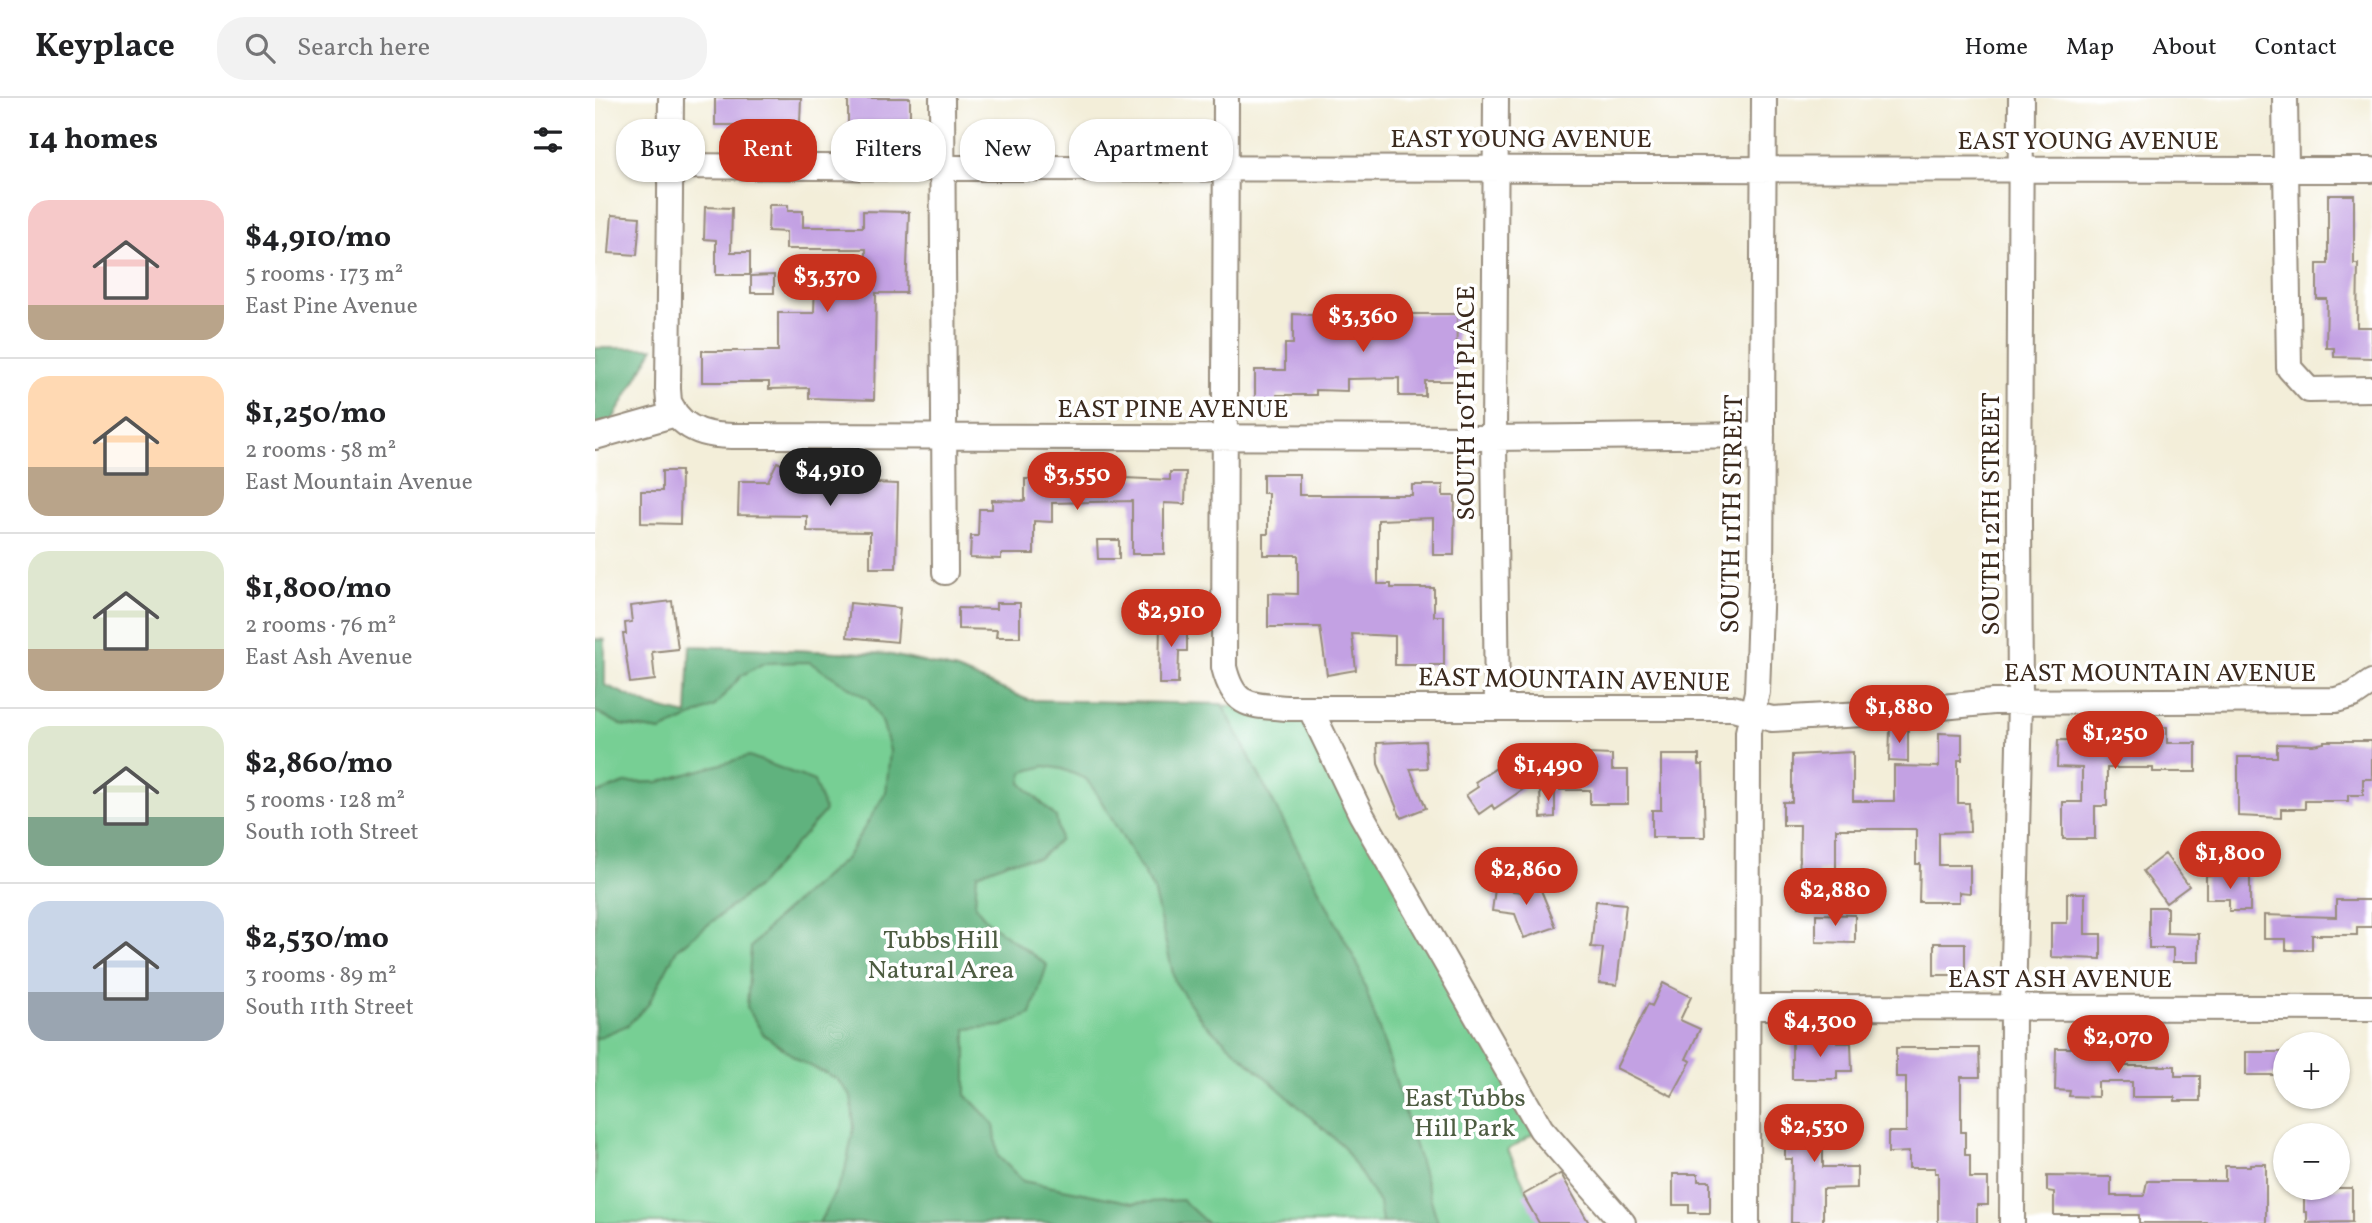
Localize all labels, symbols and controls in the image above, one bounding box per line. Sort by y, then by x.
search box [217,17,707,80]
text: Keyplace [35,25,175,71]
icon: search [241,29,279,67]
text: Search here [297,30,430,66]
text: Home [1964,31,2028,65]
text: Map [2066,31,2114,65]
text: About [2152,31,2217,65]
text: Contact [2255,31,2337,65]
text: 14 homes [28,119,158,161]
chip: Buy [616,119,705,182]
chip: Rent [719,119,817,182]
chip: Filters [831,119,946,182]
chip: New [960,119,1055,182]
chip: Apartment [1069,119,1233,182]
icon: filters [529,121,567,159]
street label: EAST YOUNG AVENUE [1390,122,1652,158]
street label: EAST YOUNG AVENUE [1957,124,2219,160]
text: $4,910/mo [245,217,391,259]
icon: home [84,228,168,312]
pin: $3,370 [770,254,884,314]
text: 5 rooms · 173 m² [245,259,403,291]
text: $3,370 [794,261,860,293]
street label: SOUTH 10TH PLACE [1449,285,1485,521]
text: East Pine Avenue [245,291,418,323]
pin: $3,360 [1306,294,1420,354]
text: $3,360 [1328,301,1398,333]
street label: EAST PINE AVENUE [1057,392,1289,428]
street label: SOUTH 12TH STREET [1974,392,2010,636]
text: $1,250/mo [245,393,386,435]
street label: SOUTH 11TH STREET [1713,394,1753,634]
icon: home [84,404,168,488]
text: 2 rooms · 58 m² [245,435,396,467]
pin: $4,910 [773,448,887,508]
pin: $3,550 [1020,452,1134,512]
text: $4,910 [795,455,865,487]
text: $3,550 [1043,459,1111,491]
text: East Mountain Avenue [245,467,473,499]
text: $1,800/mo [245,568,391,610]
icon: home [84,579,168,663]
pin: $2,910 [1114,589,1228,649]
text: $2,910 [1137,596,1205,628]
text: 2 rooms · 76 m² [245,610,396,642]
text: East Ash Avenue [245,642,412,674]
street label: EAST MOUNTAIN AVENUE [2004,656,2316,692]
street label: EAST MOUNTAIN AVENUE [1417,660,1730,702]
pin: $1,880 [1842,686,1956,745]
text: $1,880 [1865,692,1933,724]
pin: $1,250 [2058,712,2172,771]
text: $1,250 [2082,718,2148,750]
text: $2,860/mo [245,743,393,785]
pin: $1,490 [1491,744,1605,803]
text: $1,490 [1513,750,1583,782]
icon: home [84,754,168,838]
text: 5 rooms · 128 m² [245,785,405,817]
text: South 10th Street [245,817,419,849]
pin: $1,800 [2173,832,2287,891]
text: $1,800 [2195,838,2265,870]
pin: $2,860 [1469,848,1583,907]
text: $2,860 [1491,854,1561,886]
pin: $2,880 [1778,868,1892,928]
text: $2,880 [1800,875,1870,907]
text: $2,530/mo [245,918,389,960]
park label: Tubbs Hill Natural Area [868,923,1014,989]
icon: home [84,929,168,1013]
text: 3 rooms · 89 m² [245,960,397,992]
street label: EAST ASH AVENUE [1948,962,2172,998]
text: South 11th Street [245,992,414,1024]
pin: $4,300 [1763,1000,1877,1059]
text: $4,300 [1784,1006,1856,1038]
pin: $2,070 [2061,1016,2175,1075]
text: $2,070 [2083,1022,2153,1054]
map controls [2273,1032,2350,1200]
button: + [2273,1032,2350,1109]
park label: East Tubbs Hill Park [1404,1081,1526,1147]
pin: $2,530 [1757,1104,1871,1164]
text: $2,530 [1780,1111,1848,1143]
button: − [2273,1123,2350,1200]

